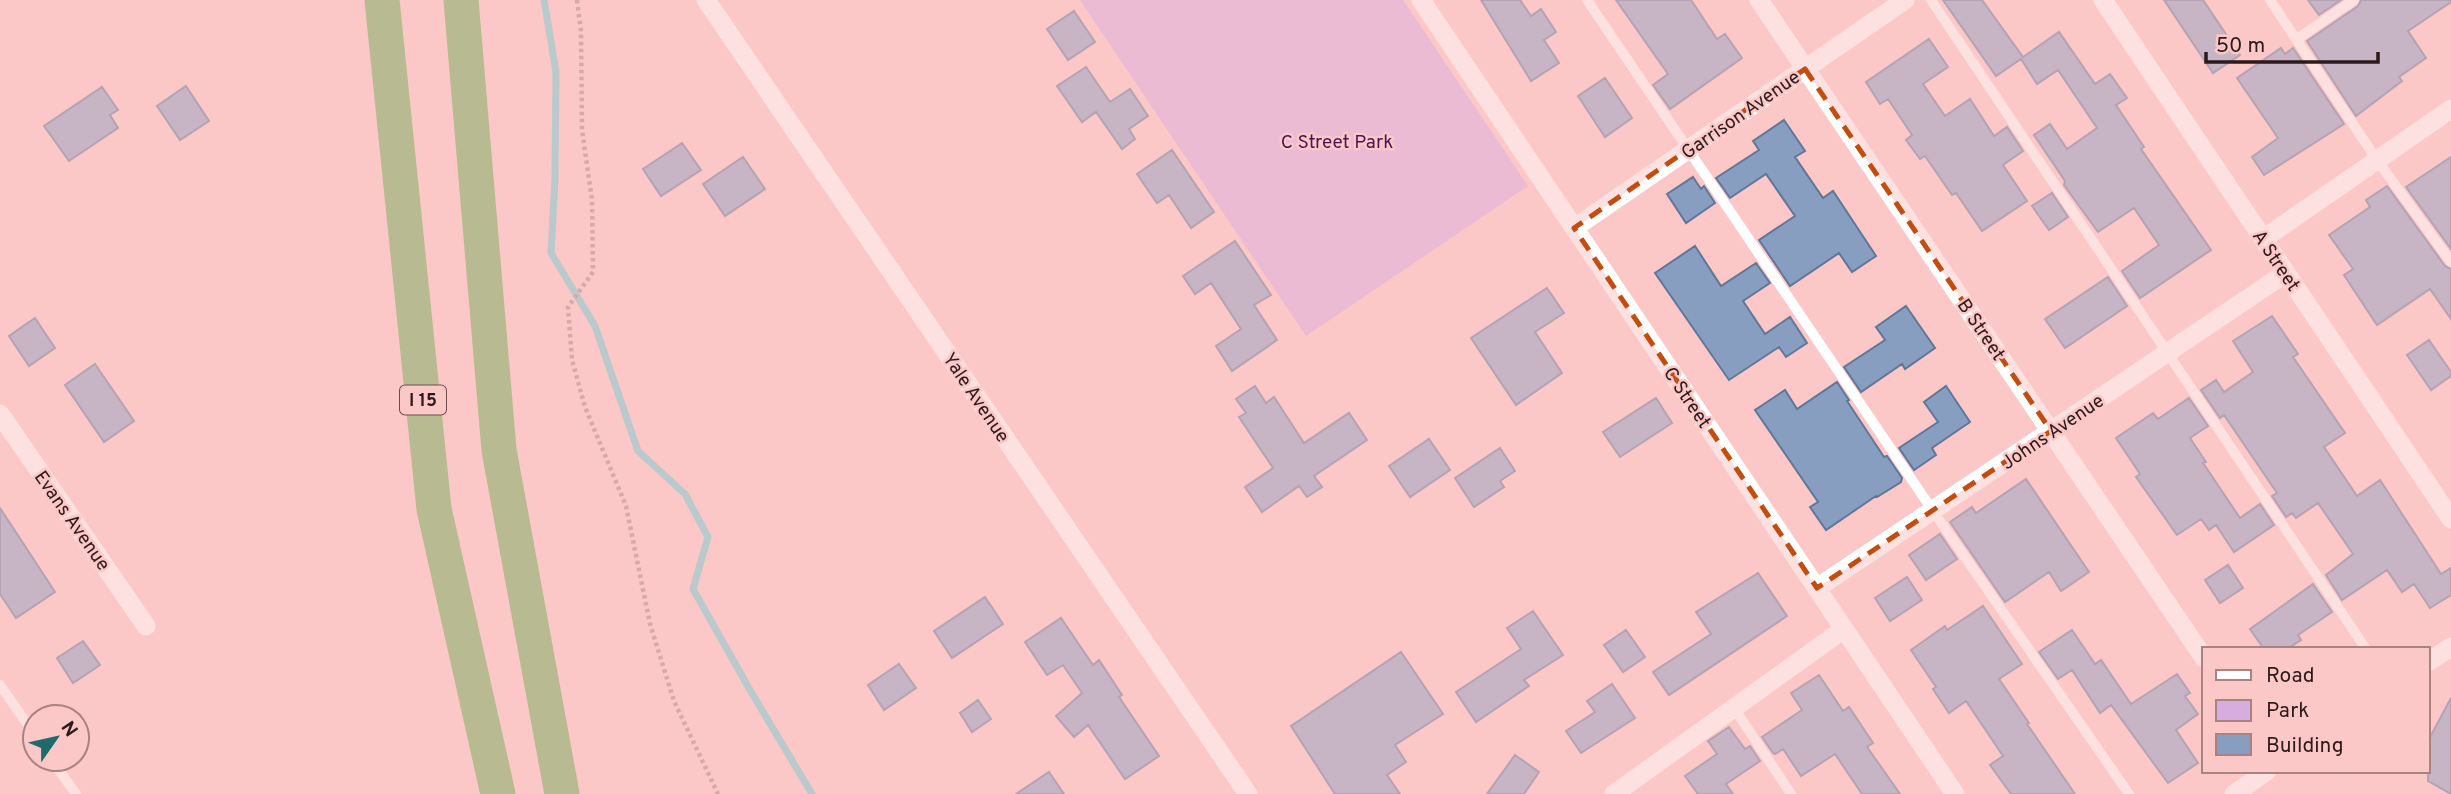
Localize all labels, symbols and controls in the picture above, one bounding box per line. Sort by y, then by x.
scale bar [2206,21,2378,65]
text: 50 m [2216,33,2265,60]
street label: Garrison Avenue [1677,66,1805,166]
park label: C Street Park [1281,131,1393,155]
street label: A Street [2246,226,2305,296]
street label: B Street [1951,295,2010,366]
street label: Yale Avenue [937,349,1014,448]
street label: C Street [1657,363,1716,433]
road number: I 15 [400,386,446,414]
street label: Johns Avenue [1997,390,2109,476]
street label: Evans Avenue [28,466,115,576]
legend [2202,647,2430,773]
text: Road [2266,663,2315,690]
text: Park [2266,698,2309,725]
north arrow [21,703,91,773]
text: N [55,717,82,742]
text: Building [2266,733,2344,760]

